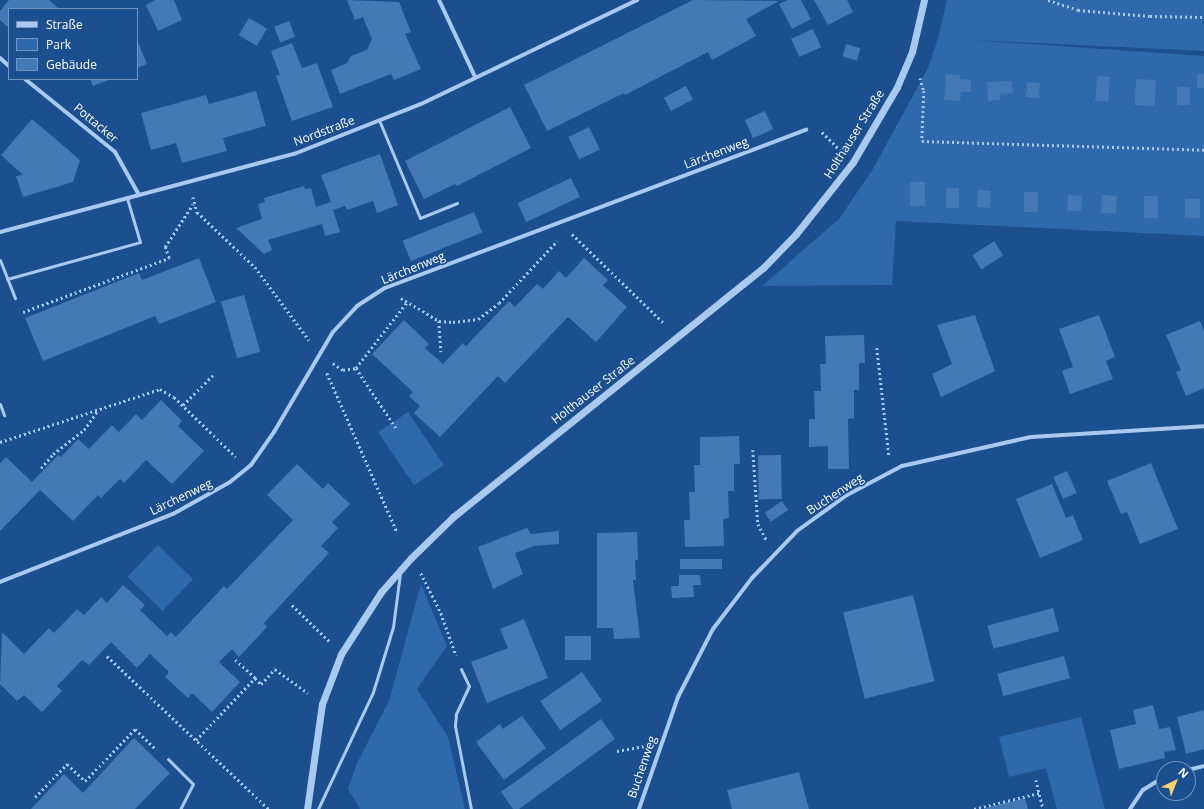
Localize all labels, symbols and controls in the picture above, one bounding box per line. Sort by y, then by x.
legend [8,8,138,80]
text: Straße [46,16,83,33]
text: Park [46,36,71,53]
text: Gebäude [46,56,97,73]
street label: Holthauser Straße [821,87,887,181]
street label: Pottacker [71,100,121,146]
street label: Nordstraße [291,113,357,149]
street label: Lärchenweg [682,134,750,172]
street label: Lärchenweg [379,249,447,287]
street label: Holthauser Straße [548,353,638,427]
street label: Buchenweg [804,470,866,518]
street label: Lärchenweg [147,476,215,518]
street label: Buchenweg [625,734,659,800]
north arrow [1156,761,1196,801]
text: N [1175,764,1192,781]

